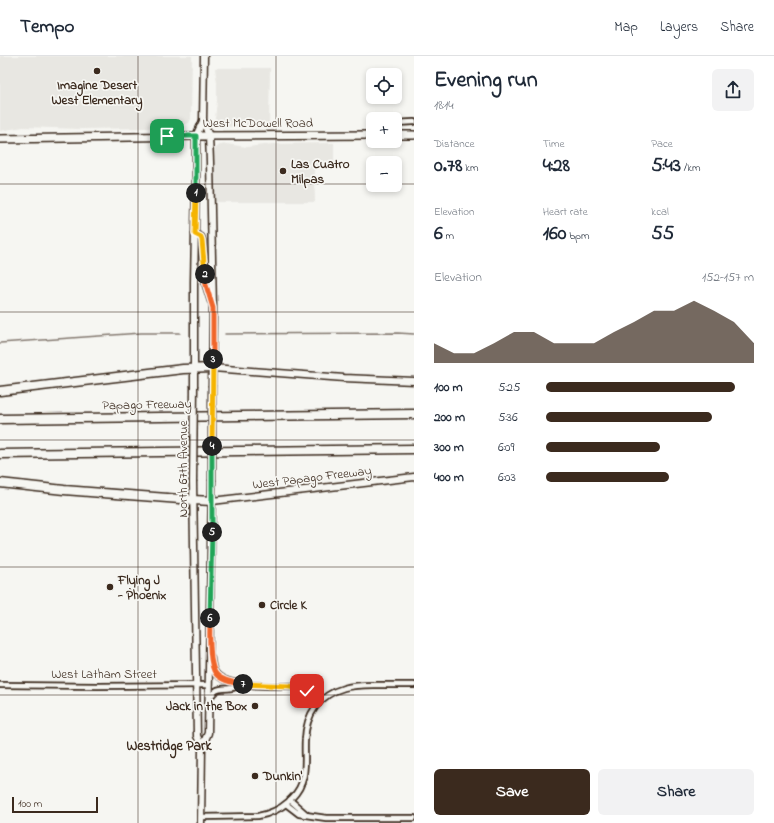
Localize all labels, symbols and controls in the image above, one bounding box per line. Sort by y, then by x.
text: Tempo [20,14,74,41]
text: Map [614,17,638,38]
text: Layers [660,17,698,38]
text: Share [720,17,754,38]
text: Evening run [434,65,538,97]
marker: Imagine Desert West Elementary [92,66,102,76]
map controls [366,68,402,192]
button: locate [366,68,402,104]
button: share [712,69,754,111]
place label: Imagine Desert West Elementary [52,76,143,112]
text: 18:14 [434,96,454,115]
button: + [366,112,402,148]
street label: West McDowell Road [203,114,314,133]
pin [150,119,184,153]
icon: arrive [156,125,178,147]
text: Distance [434,136,475,152]
text: Time [543,136,564,152]
text: Pace [651,136,673,152]
text: 0.78 [434,152,462,181]
text: 4:28 [543,152,570,181]
text: 5:43 [651,152,681,181]
place label: Las Cuatro Milpas [291,155,350,189]
button: − [366,156,402,192]
text: km [462,160,479,176]
text: /km [681,160,700,176]
marker: Las Cuatro Milpas [278,166,288,176]
pin: 1 [186,183,206,203]
text: 1 [194,185,198,201]
text: Elevation [434,204,474,220]
text: Heart rate [543,204,588,220]
text: kcal [651,204,669,220]
text: 6 [434,220,443,249]
text: 160 [543,220,566,249]
text: 55 [651,220,674,249]
text: m [443,228,454,244]
text: bpm [566,228,590,244]
pin: 2 [195,264,215,284]
text: 2 [202,266,208,282]
text: Elevation [434,268,482,287]
text: 152–157 m [702,268,754,287]
pin: 3 [203,349,223,369]
text: 3 [211,351,215,367]
text: 100 m [434,378,463,397]
text: 5:25 [498,378,520,397]
street label: Papago Freeway [102,395,192,416]
text: 200 m [434,408,465,427]
text: 5:36 [498,408,518,427]
street label: North 67th Avenue [174,420,193,518]
pin: 4 [202,436,222,456]
text: 4 [210,438,214,454]
text: 300 m [434,438,464,457]
text: 6:09 [498,438,514,457]
street label: West Papago Freeway [251,461,373,496]
text: 400 m [434,468,464,487]
text: 6:03 [498,468,516,487]
pin: 5 [202,522,222,542]
text: 5 [209,524,215,540]
place label: Flying J - Phoenix [117,571,166,605]
marker: Flying J - Phoenix [105,582,115,592]
place label: Circle K [270,596,308,615]
marker: Circle K [257,600,267,610]
pin: 6 [200,608,220,628]
text: 6 [208,610,212,626]
street label: West Latham Street [51,665,157,684]
pin: 7 [233,674,253,694]
pin [290,674,324,708]
text: 7 [241,676,245,692]
icon: check [296,680,318,702]
place label: Jack in the Box [166,697,247,716]
marker: Jack in the Box [250,701,260,711]
district label: Westridge Park [126,736,212,759]
place label: Dunkin' [262,767,303,786]
button: Save [434,769,590,815]
button: Share [598,769,754,815]
marker: Dunkin' [250,771,260,781]
scale bar [12,795,98,814]
text: 100 m [18,796,42,812]

